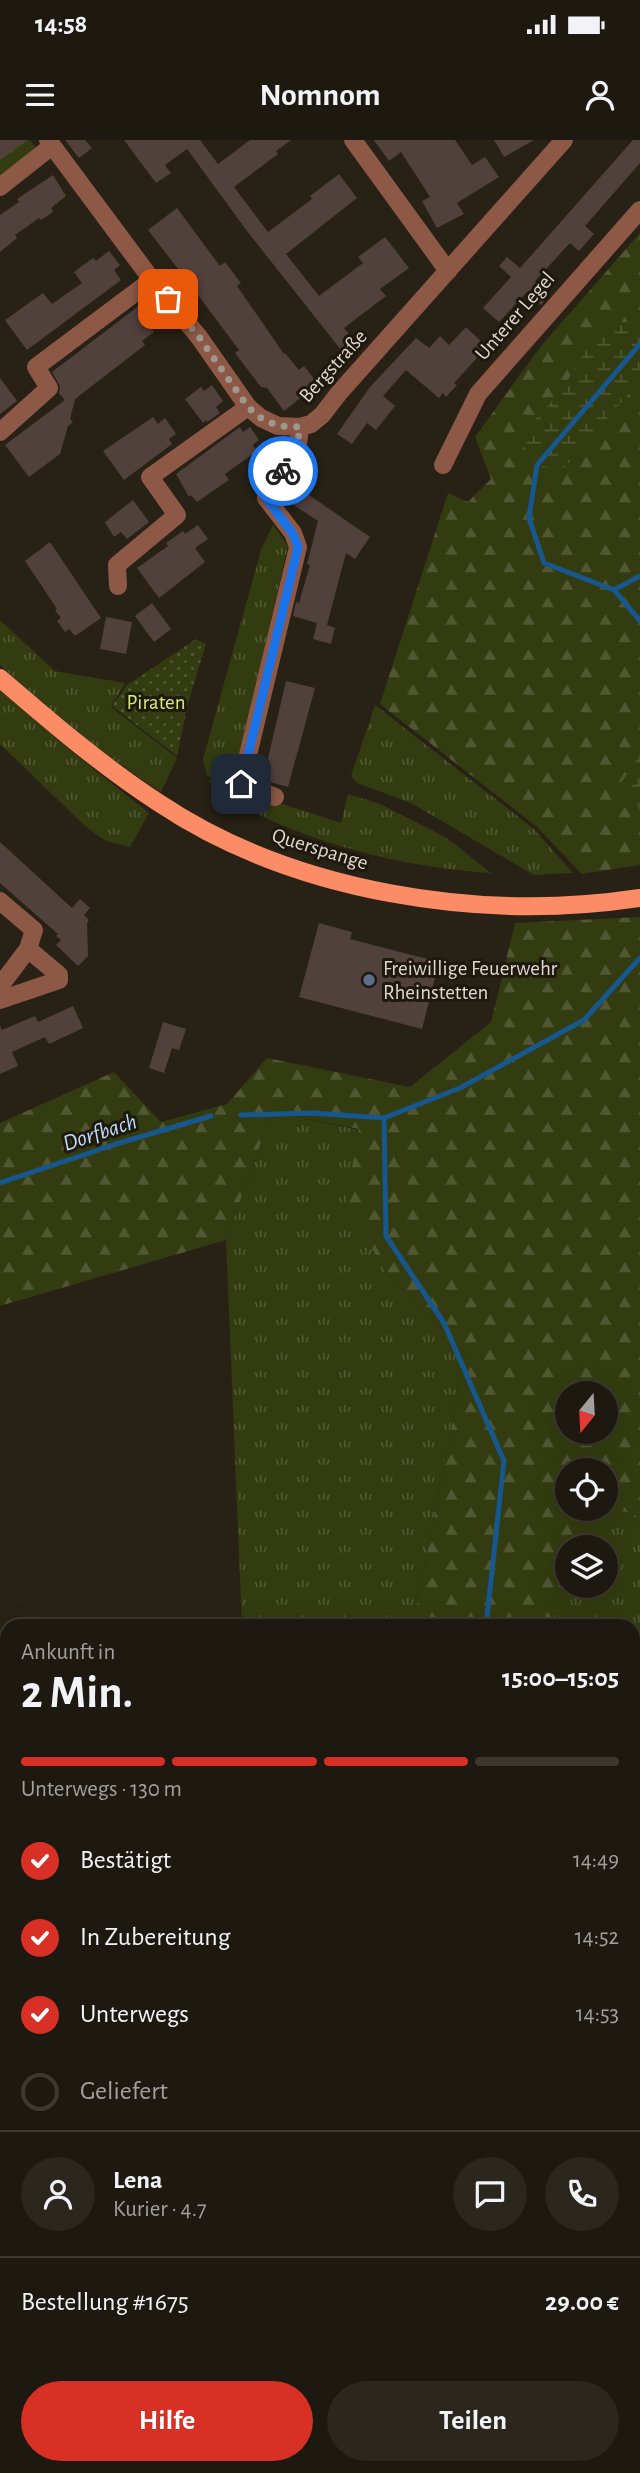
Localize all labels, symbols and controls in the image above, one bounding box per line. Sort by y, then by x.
text: 14:58 [35,11,87,37]
icon: menu [21,76,59,114]
icon: person [581,76,619,114]
text: Nomnom [259,79,381,111]
street label: Unterer Legel [471,268,559,364]
pin [138,269,198,329]
icon: bag [149,280,187,318]
street label: Bergstraße [295,326,371,406]
courier [248,436,318,506]
icon: bike [264,452,302,490]
park label: Piraten [126,692,186,713]
pin [211,754,271,814]
icon: home [222,765,260,803]
street label: Querspange [269,824,371,874]
place label: Freiwillige Feuerwehr Rheinstetten [383,958,558,1003]
marker: Freiwillige Feuerwehr Rheinstetten [361,972,377,988]
water label: Dorfbach [60,1110,140,1156]
north arrow [555,1381,618,1444]
map controls [555,1381,618,1598]
button: locate [555,1458,618,1521]
button: layers [555,1535,618,1598]
text: Ankunft in [21,1641,115,1664]
text: 15:00–15:05 [502,1665,619,1691]
text: 2 Min. [21,1670,133,1716]
text: Unterwegs · 130 m [21,1778,182,1801]
icon: check [21,1842,59,1880]
text: Bestätigt [80,1847,171,1873]
text: 14:49 [573,1849,619,1872]
icon: check [21,1919,59,1957]
text: In Zubereitung [80,1924,230,1950]
text: 14:52 [575,1926,619,1949]
icon: check [21,1996,59,2034]
text: Unterwegs [80,2001,189,2027]
text: 14:53 [576,2003,619,2026]
text: Geliefert [80,2078,168,2104]
button: person [21,2157,95,2231]
button: chat [453,2157,527,2231]
button: phone [545,2157,619,2231]
text: Lena [113,2167,163,2193]
text: Kurier · 4.7 [113,2198,207,2221]
text: Bestellung #1675 [21,2289,189,2315]
text: 29.00 € [545,2289,619,2315]
button: Hilfe [21,2381,313,2461]
button: Teilen [327,2381,619,2461]

